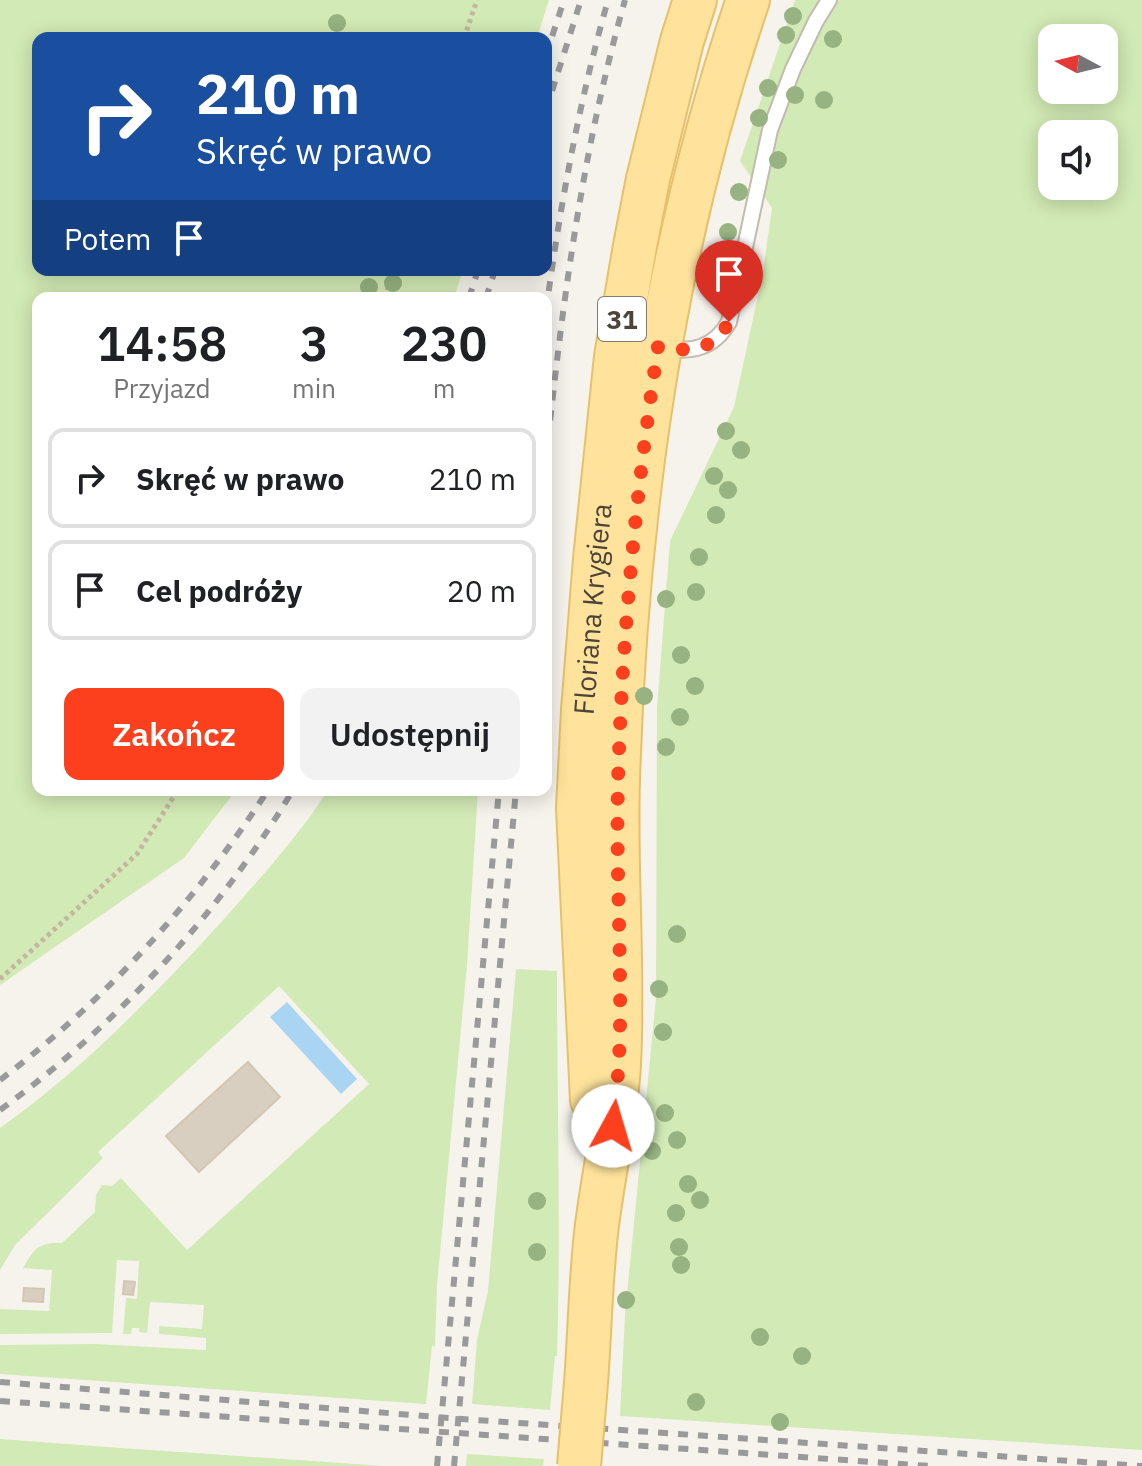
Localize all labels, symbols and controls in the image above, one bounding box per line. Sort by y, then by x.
north arrow [1038,24,1118,104]
map controls [1038,24,1118,200]
text: 210 m [196,57,360,129]
icon: right [64,64,168,168]
button: sound [1038,120,1118,200]
text: Skręć w prawo [196,127,432,174]
icon: arrive [167,216,211,260]
text: Potem [64,219,151,258]
pin [695,240,763,322]
icon: arrive [707,252,751,296]
road number: 31 [598,297,646,341]
text: 14:58 [97,312,227,374]
text: 3 [300,312,328,374]
text: 230 [401,312,487,374]
text: Przyjazd [113,371,211,405]
text: min [292,371,336,405]
text: m [433,371,455,405]
icon: right [68,456,112,500]
text: Skręć w prawo [136,459,344,498]
text: 210 m [429,459,516,498]
street label: Floriana Krygiera [564,501,619,716]
icon: arrive [68,568,112,612]
text: Cel podróży [136,571,302,610]
text: 20 m [447,571,516,610]
button: Zakończ [64,688,284,780]
button: Udostępnij [300,688,520,780]
position arrow [571,1084,655,1168]

